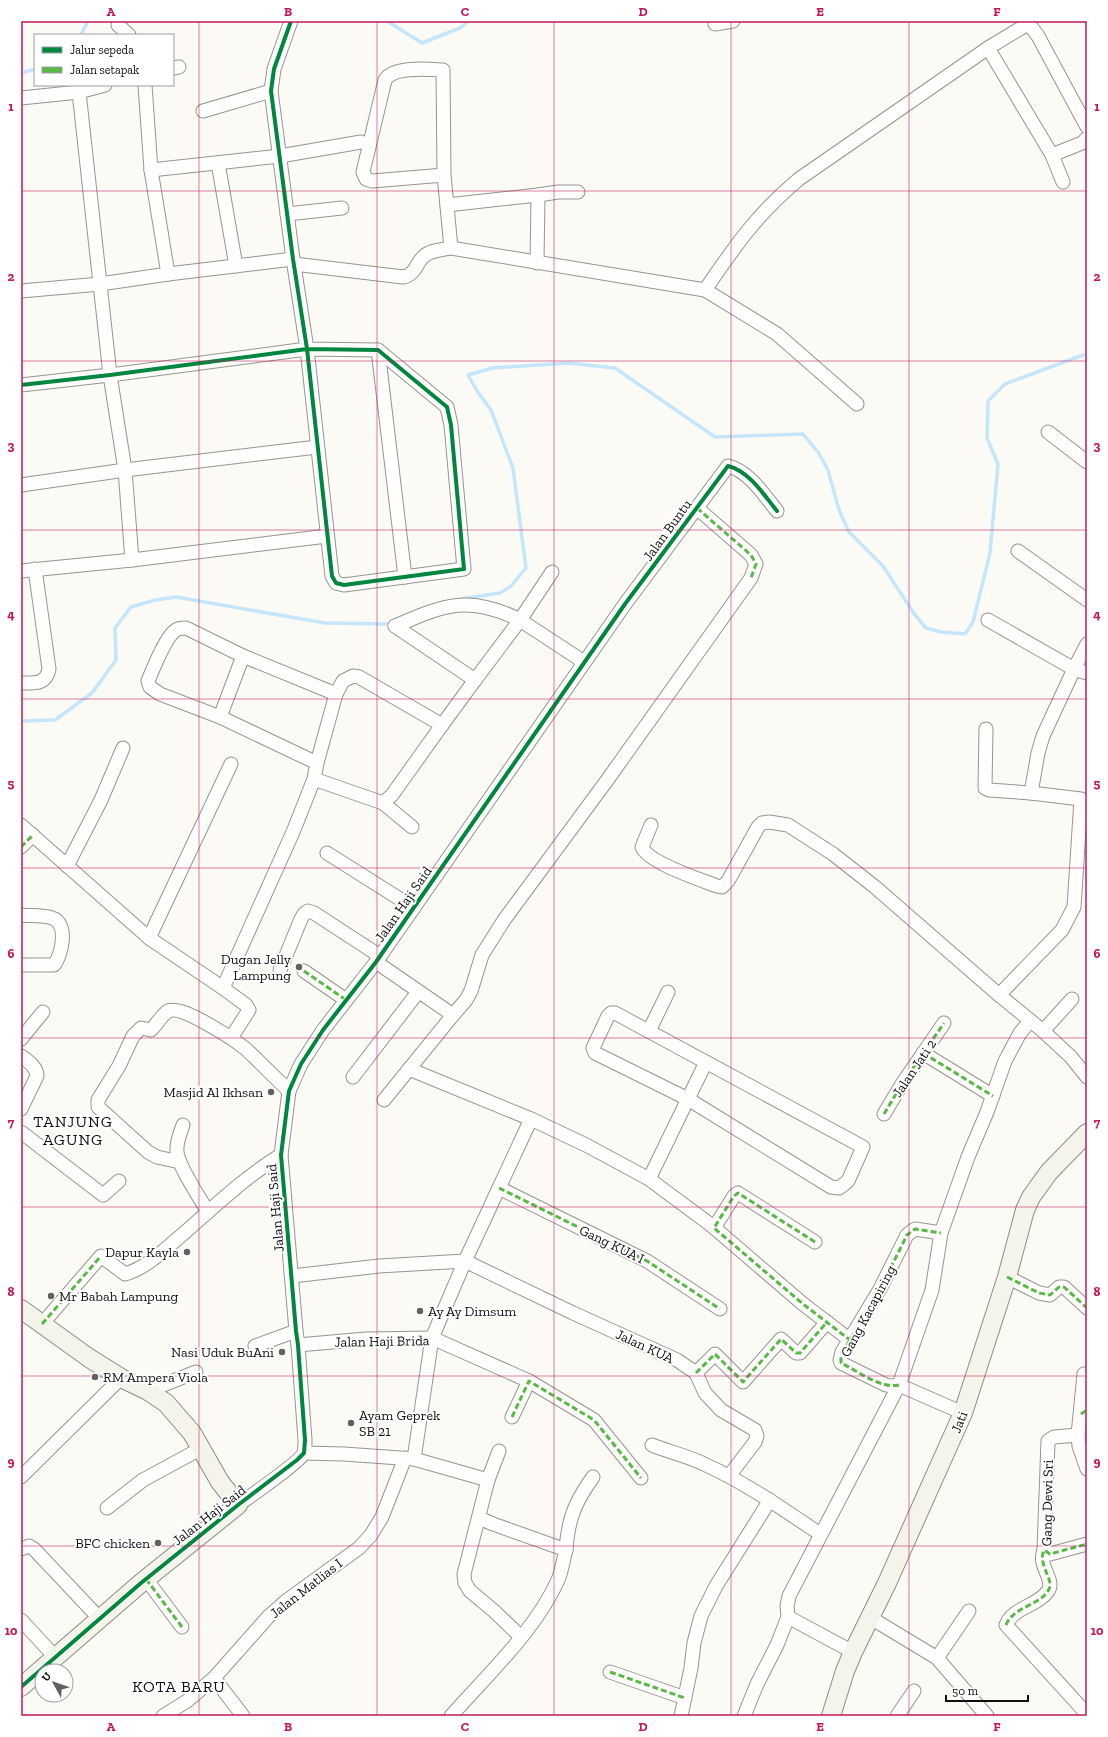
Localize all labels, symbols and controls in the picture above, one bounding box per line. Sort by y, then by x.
text: A [107,4,116,19]
text: B [284,4,292,19]
text: C [461,4,469,19]
text: D [638,4,648,19]
text: E [816,4,824,19]
text: F [993,4,1001,19]
legend [34,34,174,86]
text: Jalur sepeda [70,43,134,57]
text: Jalan setapak [70,63,140,77]
text: 1 [8,99,14,114]
text: 1 [1094,99,1100,114]
text: 2 [8,269,15,284]
text: 2 [1094,269,1101,284]
text: 3 [8,438,15,453]
text: 3 [1094,438,1101,453]
street label: Jalan Buntu [639,496,695,564]
text: 4 [7,607,15,622]
text: 4 [1093,607,1101,622]
text: 5 [8,776,15,791]
text: 5 [1094,776,1101,791]
street label: Jalan Haji Said [371,863,436,945]
text: 6 [8,946,15,961]
text: 6 [1094,946,1101,961]
place label: Dugan Jelly Lampung [221,951,292,984]
marker: Dugan Jelly Lampung [294,962,304,972]
street label: Jalan Jati 2 [889,1036,940,1101]
place label: Masjid Al Ikhsan [163,1084,263,1101]
marker: Masjid Al Ikhsan [266,1087,276,1097]
district label: TANJUNG AGUNG [33,1112,113,1149]
text: 7 [8,1115,15,1130]
text: 7 [1094,1115,1101,1130]
street label: Jalan Haji Said [263,1163,288,1253]
street label: Gang KUA I [577,1221,647,1267]
place label: Dapur Kayla [105,1244,179,1261]
marker: Dapur Kayla [182,1247,192,1257]
street label: Gang Kacapiring [837,1262,900,1360]
text: 8 [7,1284,15,1299]
text: 8 [1093,1284,1101,1299]
place label: Mr Babah Lampung [59,1288,179,1305]
marker: Mr Babah Lampung [46,1291,56,1301]
place label: Ay Ay Dimsum [428,1303,516,1320]
marker: Ay Ay Dimsum [415,1306,425,1316]
street label: Jalan KUA [613,1326,677,1368]
street label: Jalan Haji Brida [334,1332,430,1351]
place label: Nasi Uduk BuAni [171,1344,274,1361]
marker: Nasi Uduk BuAni [277,1347,287,1357]
place label: RM Ampera Viola [103,1369,208,1386]
marker: RM Ampera Viola [90,1372,100,1382]
place label: Ayam Geprek SB 21 [359,1407,441,1440]
street label: Jati [947,1409,971,1436]
marker: Ayam Geprek SB 21 [346,1418,356,1428]
text: 9 [8,1454,15,1469]
text: 9 [1094,1454,1101,1469]
street label: Gang Dewi Sri [1038,1459,1057,1547]
street label: Jalan Haji Said [169,1481,249,1549]
place label: BFC chicken [75,1535,150,1552]
marker: BFC chicken [153,1538,163,1548]
street label: Jalan Matlias I [267,1555,346,1622]
text: 10 [5,1623,18,1638]
text: 10 [1091,1623,1104,1638]
north arrow [34,1663,74,1703]
text: U [39,1670,54,1684]
district label: KOTA BARU [132,1677,226,1696]
scale bar [946,1677,1028,1703]
text: 50 m [952,1684,979,1698]
text: A [107,1719,116,1734]
text: B [284,1719,292,1734]
text: C [461,1719,469,1734]
text: D [638,1719,648,1734]
text: E [816,1719,824,1734]
text: F [993,1719,1001,1734]

